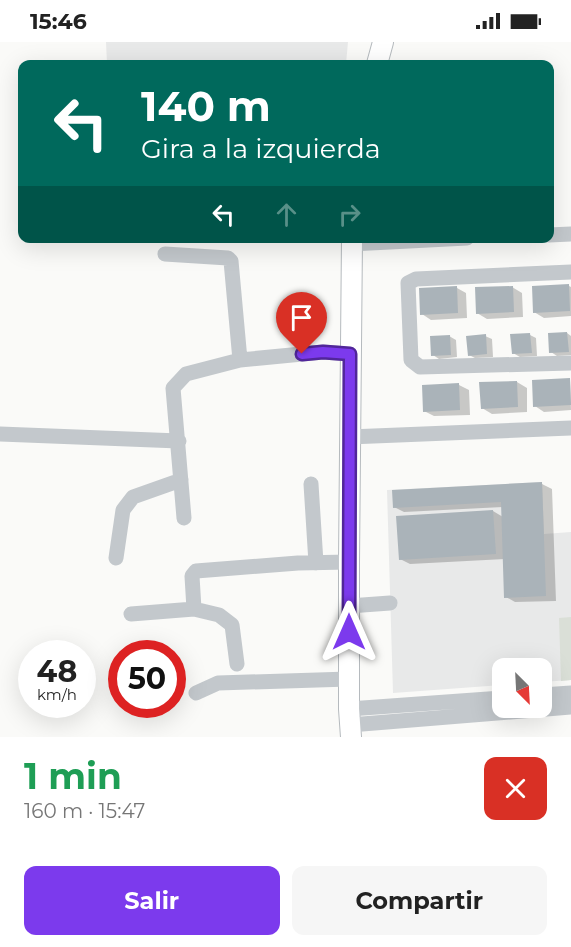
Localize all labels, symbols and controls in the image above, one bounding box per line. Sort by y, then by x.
text: 15:46 [30,8,87,35]
text: 140 m [141,80,271,132]
icon: left [42,84,120,162]
text: Gira a la izquierda [141,132,381,165]
icon: left [207,198,240,231]
icon: ahead [270,198,303,231]
icon: right [333,198,366,231]
pin [276,292,327,354]
icon: arrive [285,301,318,334]
position arrow [317,600,381,664]
speed limit sign: 50 [108,640,186,718]
text: 48 [37,653,77,690]
north arrow [492,658,552,718]
map controls [492,658,552,718]
text: km/h [37,685,77,704]
text: 1 min [24,754,122,798]
button: close [484,757,547,820]
text: 160 m · 15:47 [24,799,145,823]
button: Salir [24,866,280,935]
button: Compartir [292,866,547,935]

